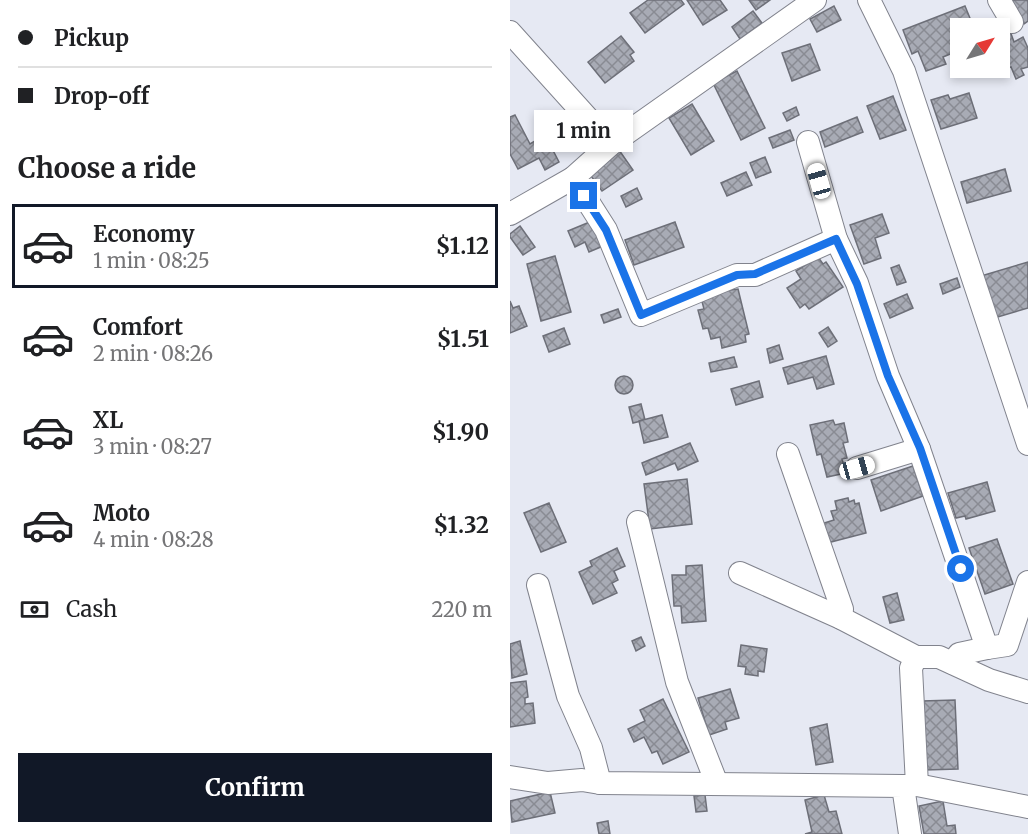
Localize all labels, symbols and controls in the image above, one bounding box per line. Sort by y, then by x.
north arrow [950,18,1010,78]
map controls [950,18,1010,78]
text: Pickup [54,24,129,52]
text: Drop-off [54,82,149,110]
callout: 1 min [535,109,634,151]
text: 1 min [556,118,611,143]
text: Choose a ride [18,151,196,185]
car [805,161,833,201]
route end [570,182,597,209]
icon: car [21,219,75,273]
text: Economy [93,220,194,248]
text: $1.12 [436,232,489,260]
text: 1 min · 08:25 [93,248,210,273]
icon: car [21,312,75,366]
text: Comfort [93,313,183,341]
text: $1.51 [437,325,489,353]
text: 2 min · 08:26 [93,341,213,366]
icon: car [21,405,75,459]
text: XL [93,406,123,434]
text: $1.90 [432,418,489,446]
text: 3 min · 08:27 [93,434,212,459]
car [837,454,877,482]
icon: car [21,498,75,552]
text: Moto [93,499,150,527]
text: $1.32 [434,511,489,539]
text: 4 min · 08:28 [93,527,214,552]
route start [947,555,974,582]
icon: cash [18,593,51,626]
text: Cash [66,595,117,623]
text: 220 m [432,597,492,622]
button: Confirm [18,753,492,822]

